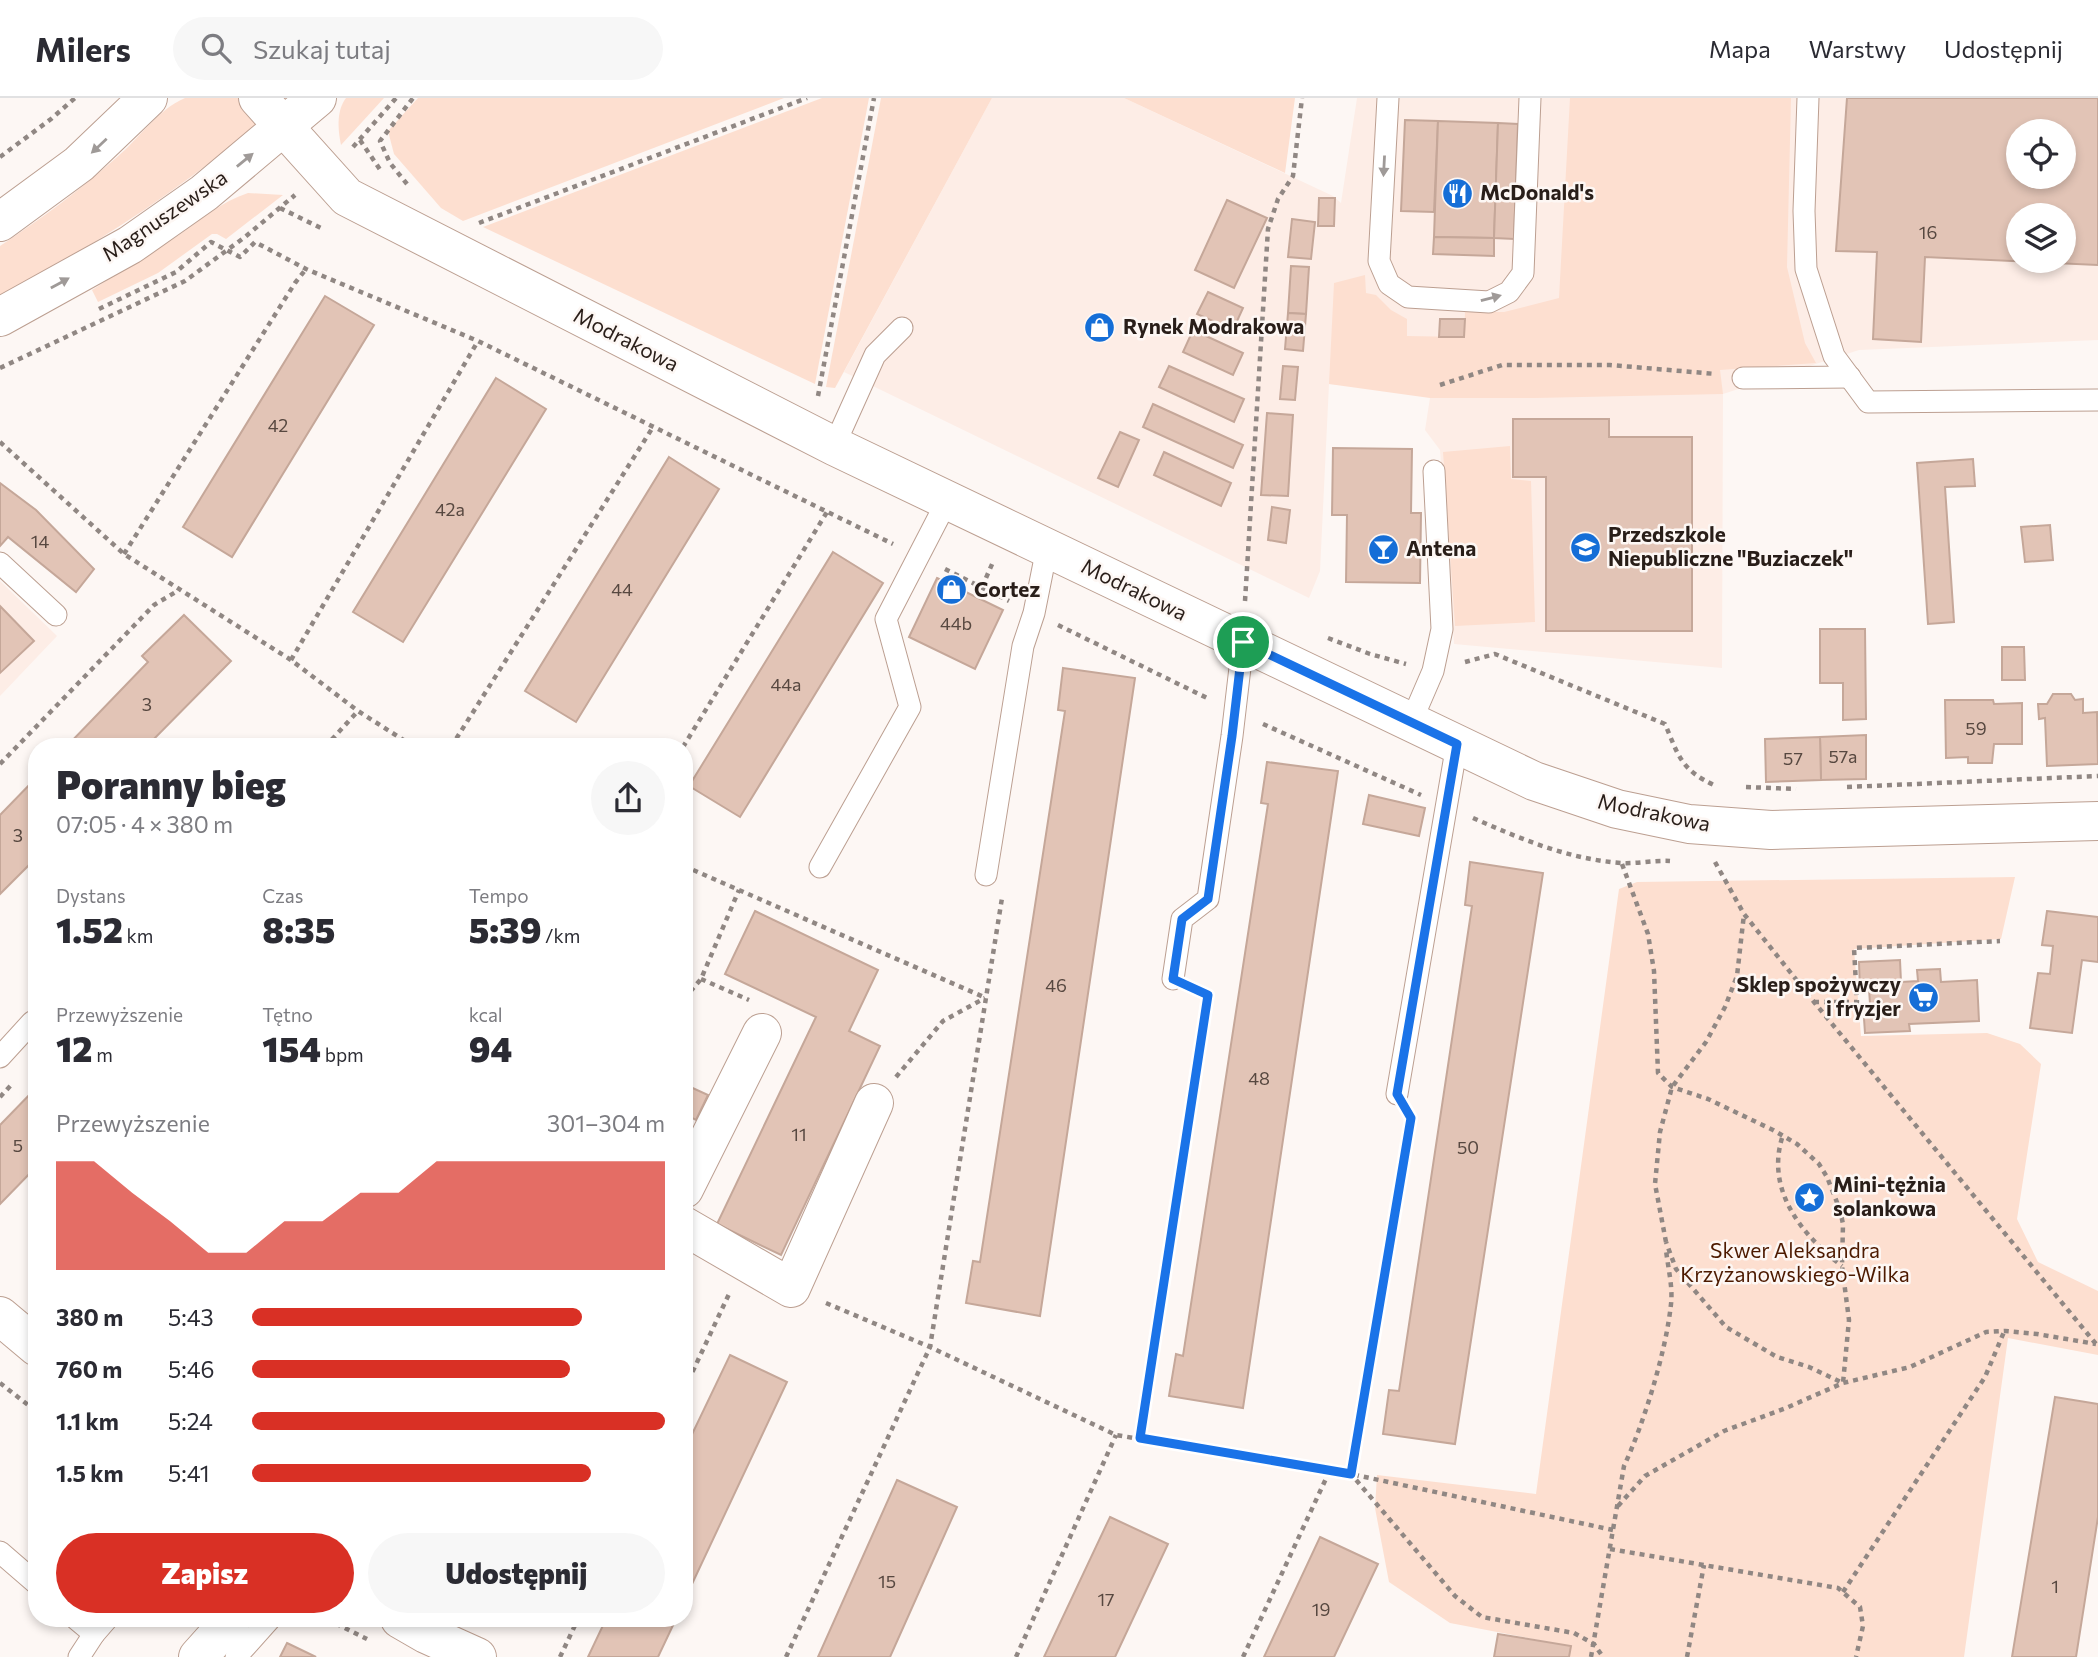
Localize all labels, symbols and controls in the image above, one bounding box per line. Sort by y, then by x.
search box [173,17,663,80]
text: Milers [35,28,131,69]
icon: search [197,29,235,67]
text: Szukaj tutaj [253,33,391,64]
text: Mapa [1709,34,1771,63]
text: Warstwy [1809,34,1906,63]
text: Udostępnij [1944,34,2063,63]
map controls [2006,119,2076,273]
button: locate [2006,119,2076,189]
one-way arrow [91,137,108,153]
one-way arrow [236,153,253,168]
one-way arrow [1379,155,1390,177]
street label: Magnuszewska [97,164,231,266]
restaurant icon: McDonald's [1440,176,1474,210]
place label: McDonald's [1480,179,1594,204]
button: layers [2006,203,2076,273]
house number: 16 [1919,221,1937,243]
one-way arrow [50,278,70,290]
one-way arrow [1480,292,1502,303]
street label: Modrakowa [570,302,683,376]
shop icon: Rynek Modrakowa [1083,310,1117,344]
place label: Rynek Modrakowa [1123,313,1304,338]
house number: 42 [268,414,288,436]
house number: 42a [435,498,465,520]
place label: Przedszkole Niepubliczne "Buziaczek" [1608,521,1853,570]
house number: 14 [31,530,49,552]
school or university icon: Przedszkole Niepubliczne "Buziaczek" [1568,530,1602,564]
bar icon: Antena [1366,532,1400,566]
place label: Antena [1406,535,1476,560]
street label: Modrakowa [1078,552,1192,625]
shop icon: Cortez [934,573,968,607]
place label: Cortez [974,576,1040,601]
house number: 44 [611,578,633,600]
house number: 44b [940,612,972,634]
pin [1213,612,1273,672]
icon: arrive [1224,623,1262,661]
house number: 44a [770,673,802,695]
house number: 3 [142,693,152,715]
house number: 59 [1965,717,1987,739]
house number: 57a [1829,745,1857,767]
house number: 57 [1783,747,1803,769]
text: Poranny bieg [56,760,286,807]
button: share [591,761,665,835]
street label: Modrakowa [1596,787,1713,836]
text: 07:05 · 4 × 380 m [56,810,233,838]
house number: 3 [13,824,23,846]
text: Dystans [56,884,126,907]
text: Czas [262,884,303,907]
text: Tempo [469,884,529,907]
text: 1.52 [56,907,123,950]
text: 8:35 [262,907,335,950]
text: 5:39 [469,907,541,950]
text: km [123,924,153,947]
text: /km [541,924,580,947]
place label: Sklep spożywczy i fryzjer [1737,971,1901,1020]
house number: 46 [1045,974,1067,996]
supermarket icon: Sklep spożywczy i fryzjer [1907,980,1941,1014]
text: Przewyższenie [56,1003,183,1026]
text: Tętno [262,1003,313,1026]
text: kcal [469,1003,503,1026]
text: 12 [56,1026,93,1069]
text: 154 [262,1026,321,1069]
text: 94 [469,1026,512,1069]
text: m [93,1043,113,1066]
text: bpm [321,1043,364,1066]
house number: 48 [1248,1067,1270,1089]
text: Przewyższenie [56,1109,210,1137]
text: 301–304 m [547,1109,665,1137]
house number: 11 [791,1123,807,1145]
house number: 5 [13,1134,23,1156]
house number: 50 [1457,1136,1479,1158]
place label: Mini-tężnia solankowa [1833,1171,1946,1220]
place icon: Mini-tężnia solankowa [1793,1180,1827,1214]
park label: Skwer Aleksandra Krzyżanowskiego-Wilka [1680,1237,1910,1286]
text: 380 m [56,1303,123,1331]
text: 5:43 [168,1303,214,1331]
text: 760 m [56,1355,122,1383]
text: 5:46 [168,1355,214,1383]
text: 1.1 km [56,1407,119,1435]
text: 5:24 [168,1407,213,1435]
text: 1.5 km [56,1459,124,1487]
text: 5:41 [168,1459,210,1487]
button: Zapisz [56,1533,354,1613]
button: Udostępnij [368,1533,665,1613]
house number: 15 [878,1570,896,1592]
house number: 1 [2051,1575,2059,1597]
house number: 17 [1097,1588,1115,1610]
house number: 19 [1312,1598,1330,1620]

